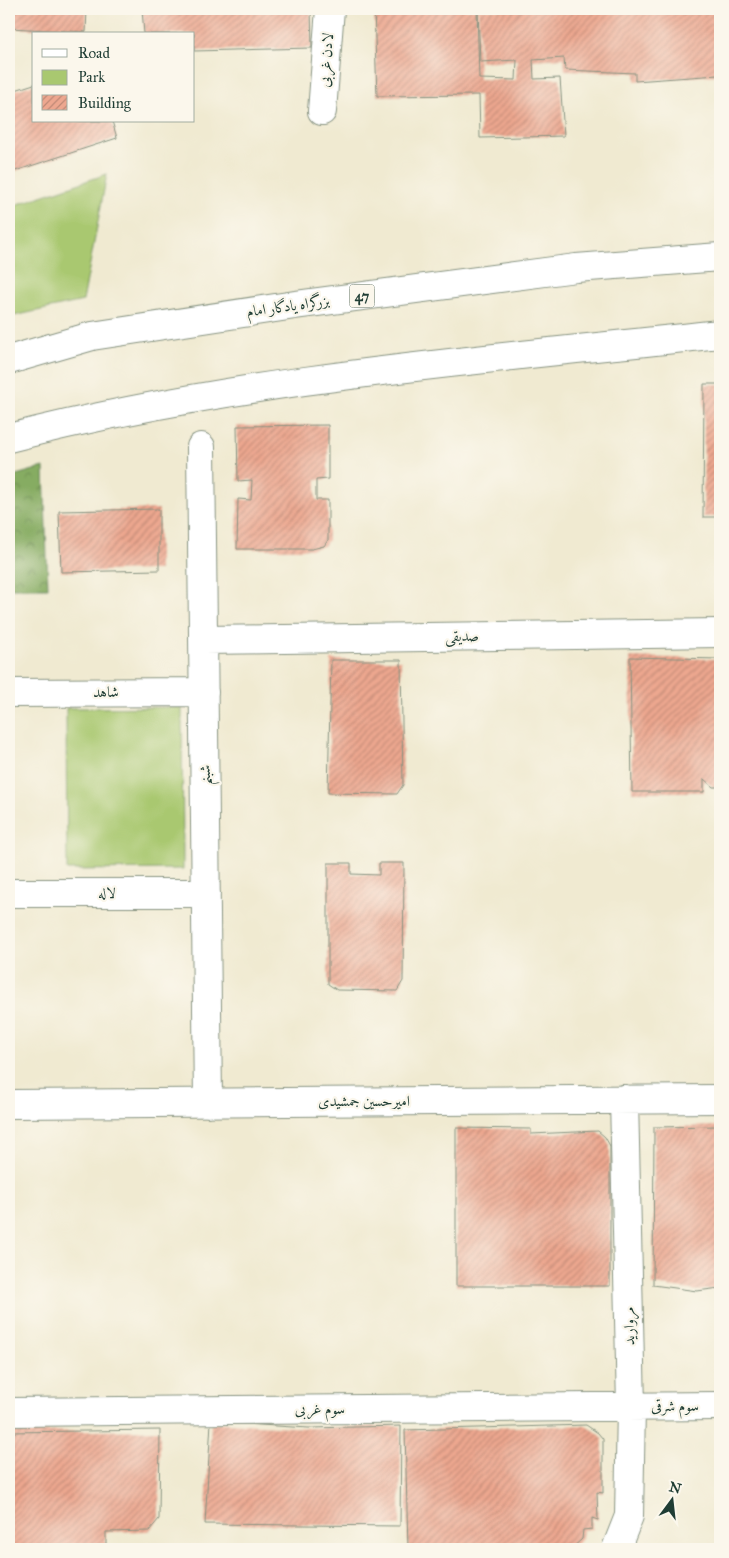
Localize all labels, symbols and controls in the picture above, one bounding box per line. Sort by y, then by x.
legend [32,32,195,122]
street label: لادن غربی [315,32,339,88]
text: Road [78,44,110,62]
text: Park [78,68,105,86]
text: Building [78,94,132,112]
road number: 47 [350,284,374,308]
street label: بزرگراه یادگار امام [245,290,332,325]
street label: صدیقی [445,627,479,647]
street label: شاهد [93,683,119,701]
street label: شبنم [196,764,220,785]
street label: لاله [98,884,116,902]
street label: امیرحسین جمشیدی [318,1092,410,1110]
street label: مروارید [620,1307,640,1345]
street label: سوم شرقی [651,1397,699,1419]
street label: سوم غربی [295,1400,345,1422]
north arrow [646,1476,696,1526]
text: N [667,1478,683,1498]

